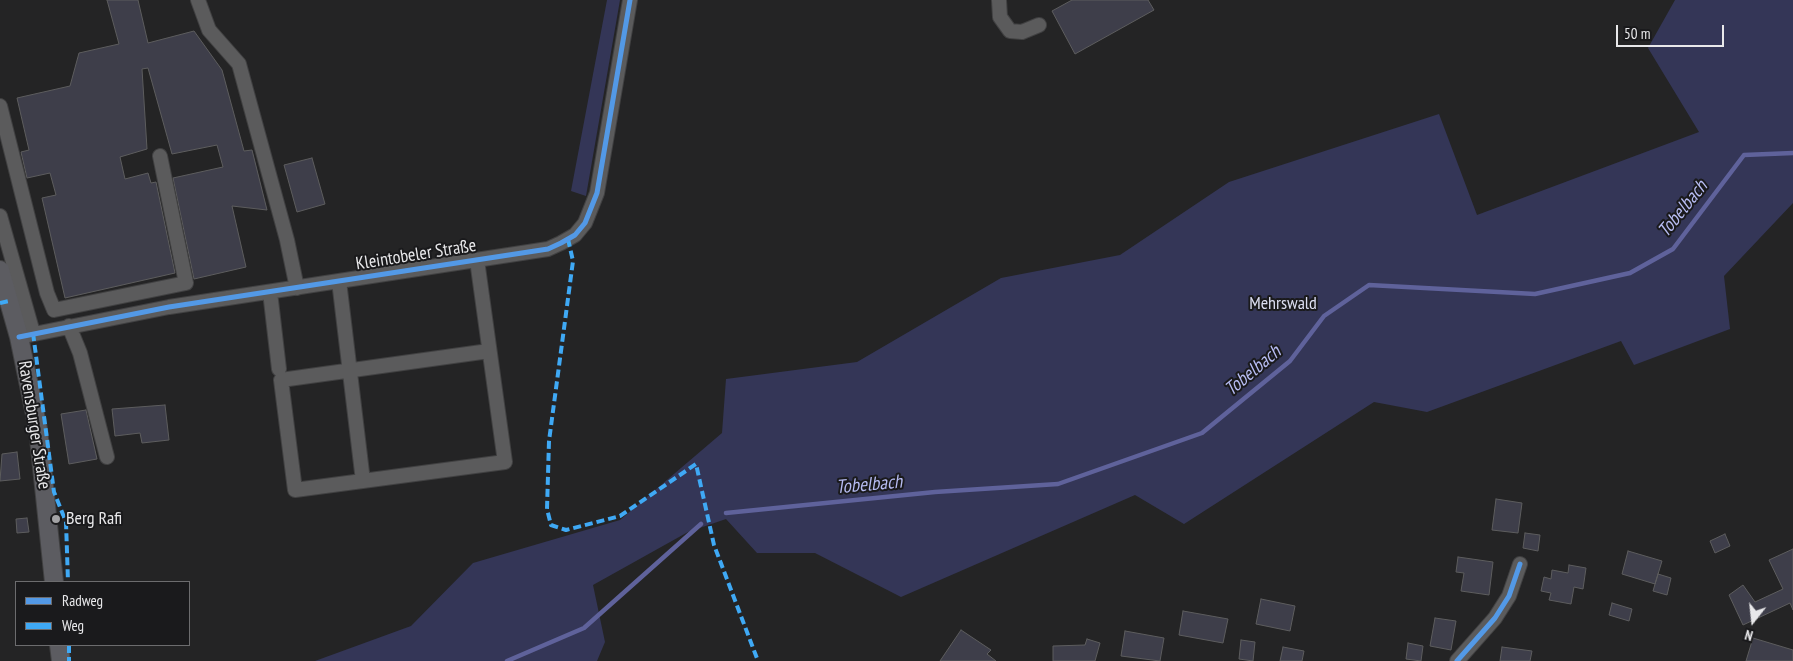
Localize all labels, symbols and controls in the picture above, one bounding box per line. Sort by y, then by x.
scale bar [1618,15,1726,47]
text: 50 m [1624,24,1650,43]
water label: Tobelbach [1653,176,1713,242]
street label: Kleintobeler Straße [354,235,478,275]
park label: Mehrswald [1249,293,1317,315]
water label: Tobelbach [1220,341,1286,401]
street label: Ravensburger Straße [13,359,55,491]
water label: Tobelbach [835,471,903,499]
place label: Berg Rafi [66,508,122,530]
marker: Berg Rafi [50,513,62,525]
legend [15,581,190,646]
text: Radweg [62,591,103,610]
north arrow [1728,596,1778,646]
text: Weg [62,616,84,635]
text: N [1743,626,1755,645]

